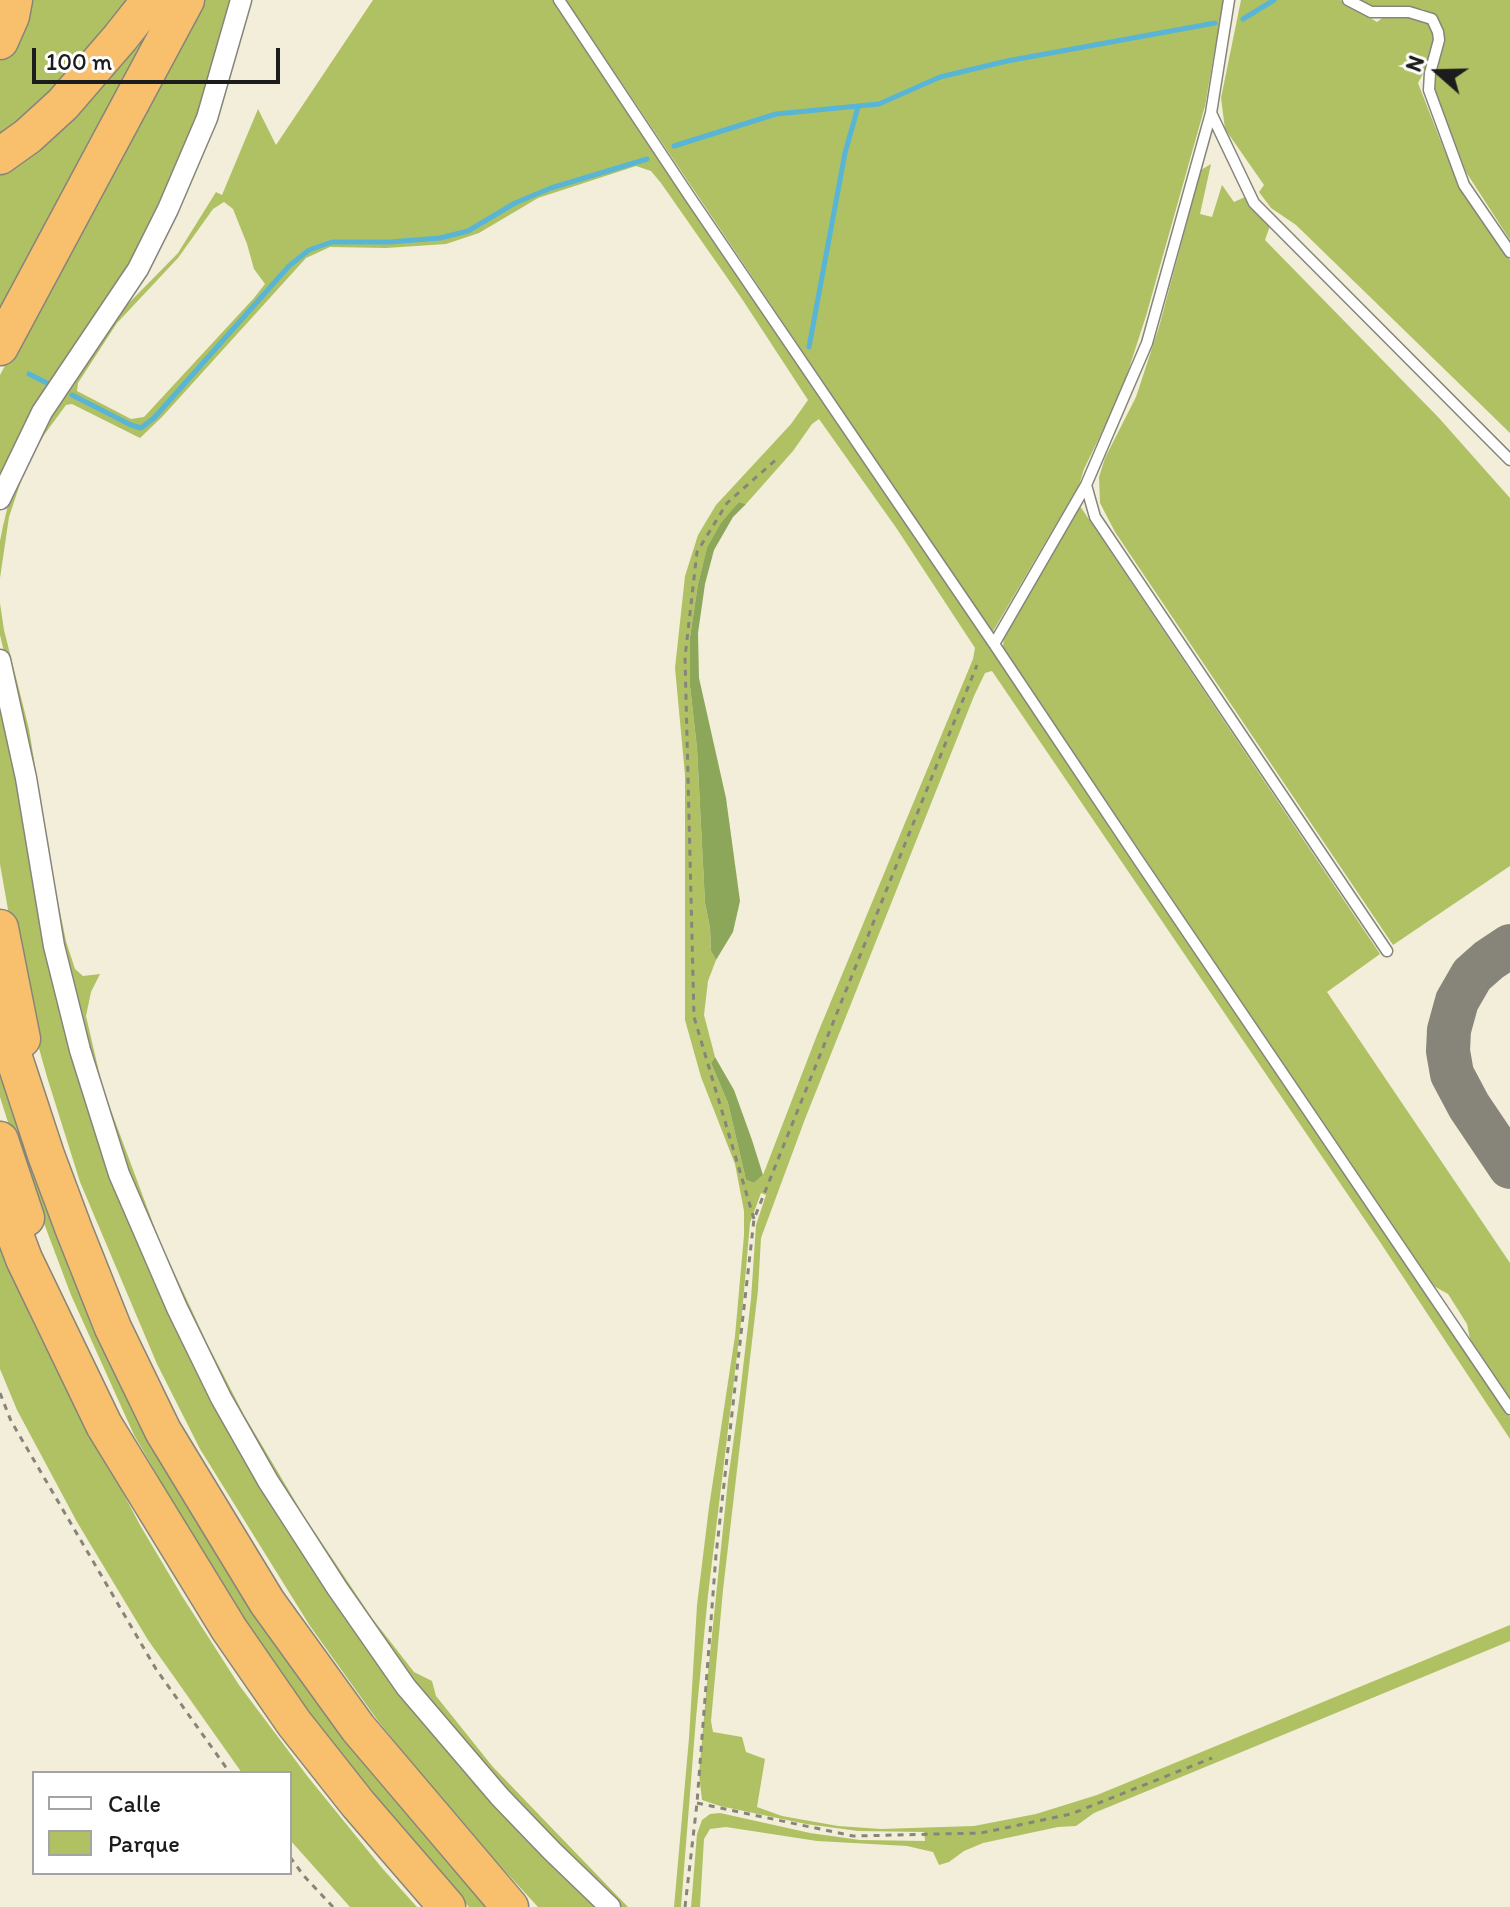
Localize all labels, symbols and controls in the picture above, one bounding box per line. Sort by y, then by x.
scale bar [36,32,284,82]
north arrow [1398,32,1478,112]
text: 100 m [46,47,112,76]
text: N [1400,52,1430,75]
legend [32,1771,292,1875]
text: Calle [108,1789,161,1818]
text: Parque [108,1829,180,1858]

